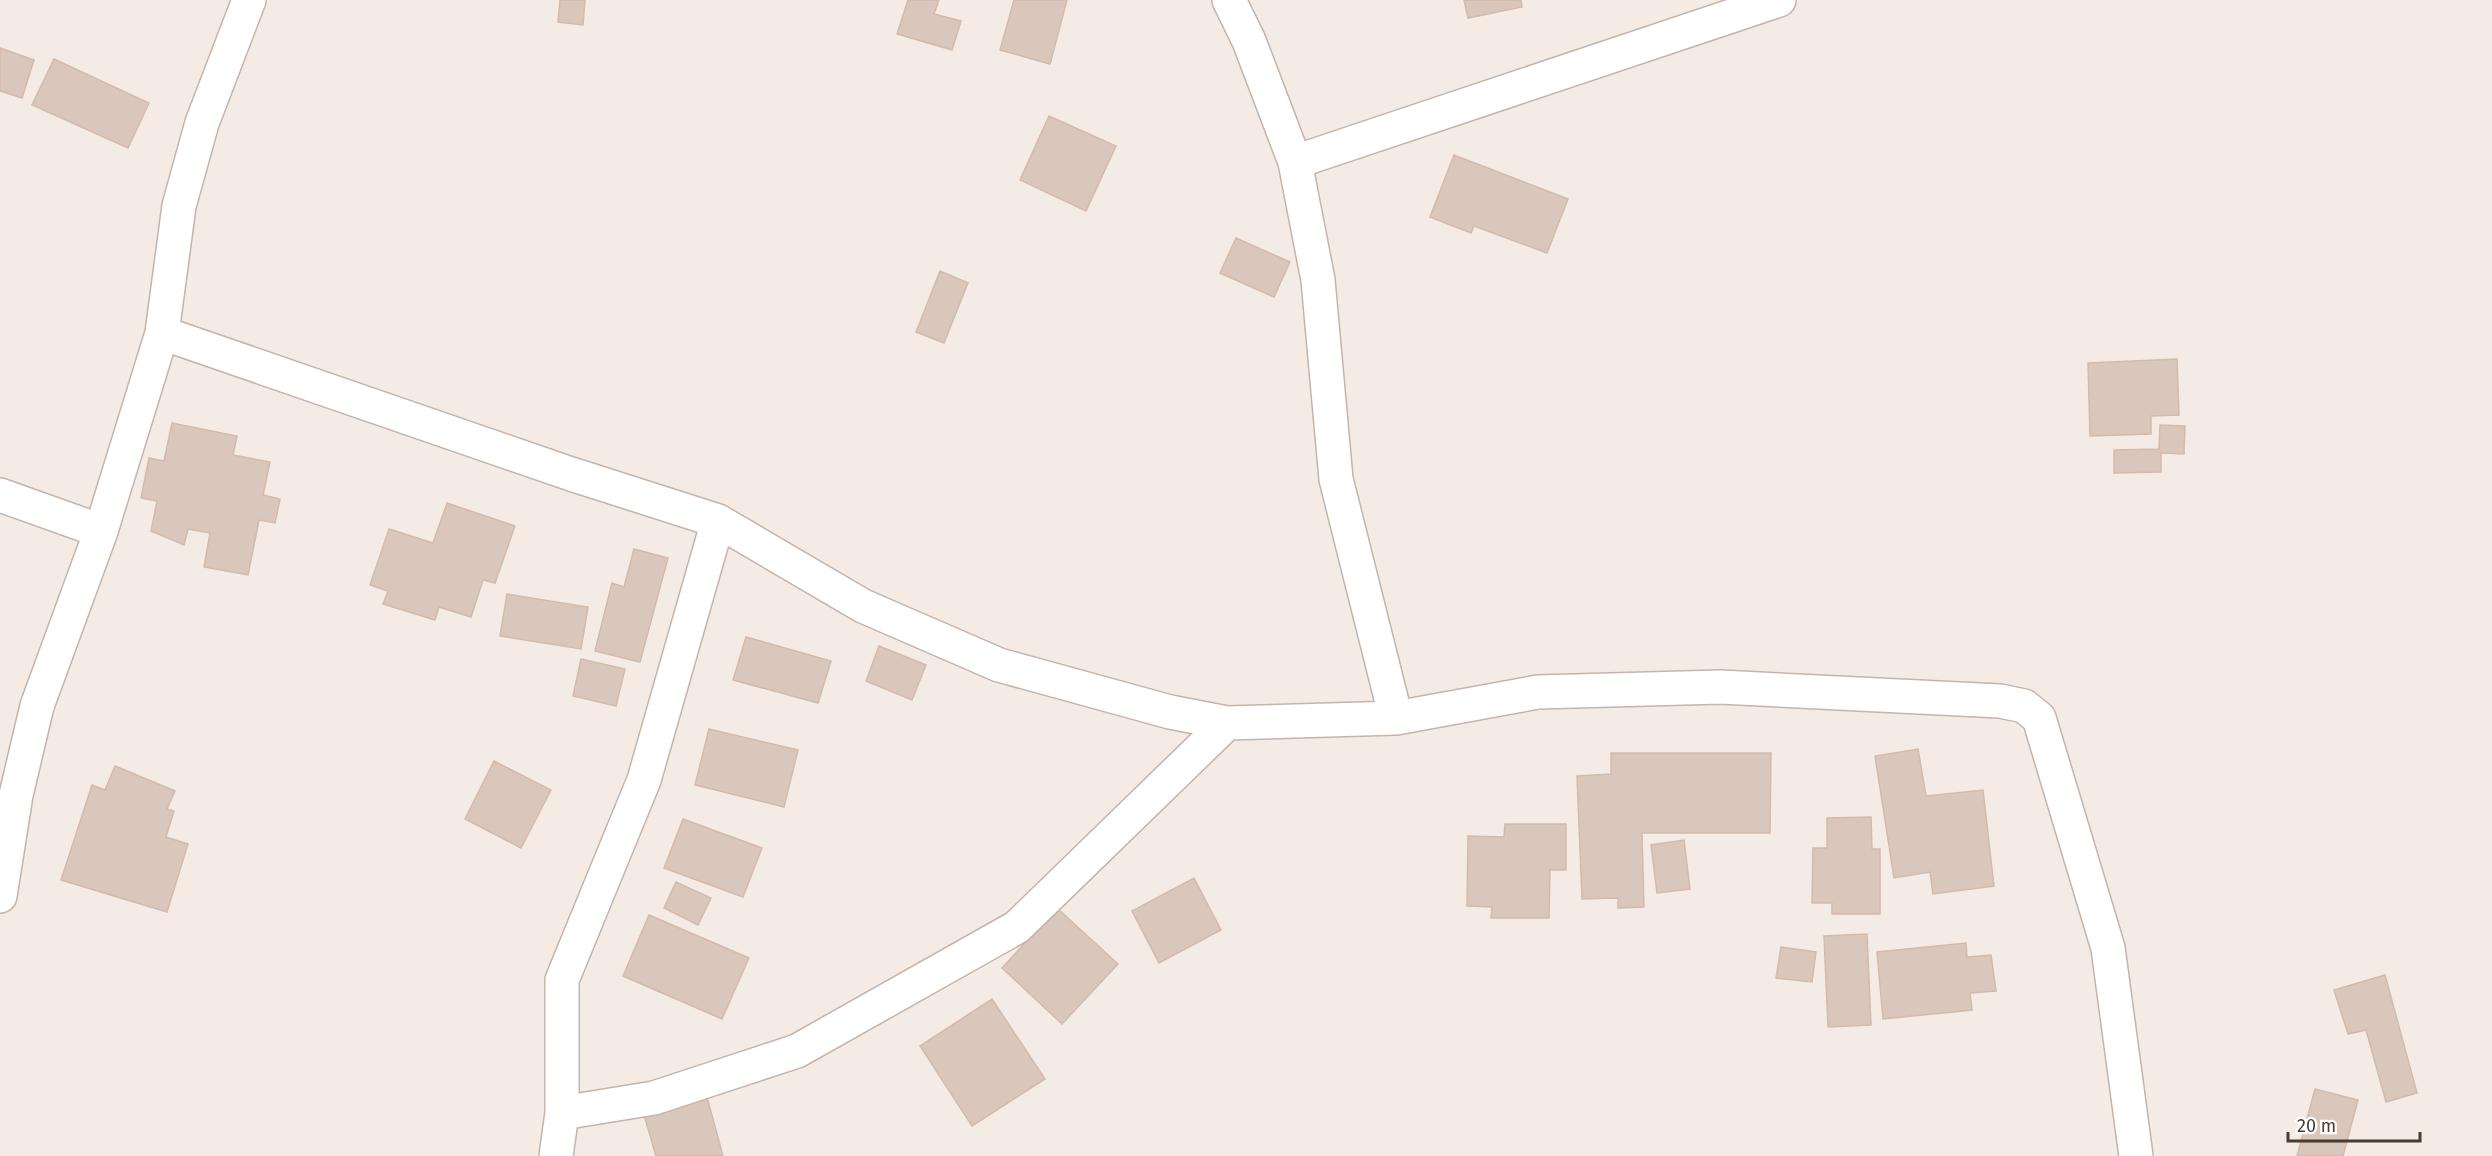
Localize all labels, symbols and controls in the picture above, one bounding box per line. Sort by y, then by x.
scale bar [2288,1105,2420,1143]
text: 20 m [2297,1115,2336,1137]

